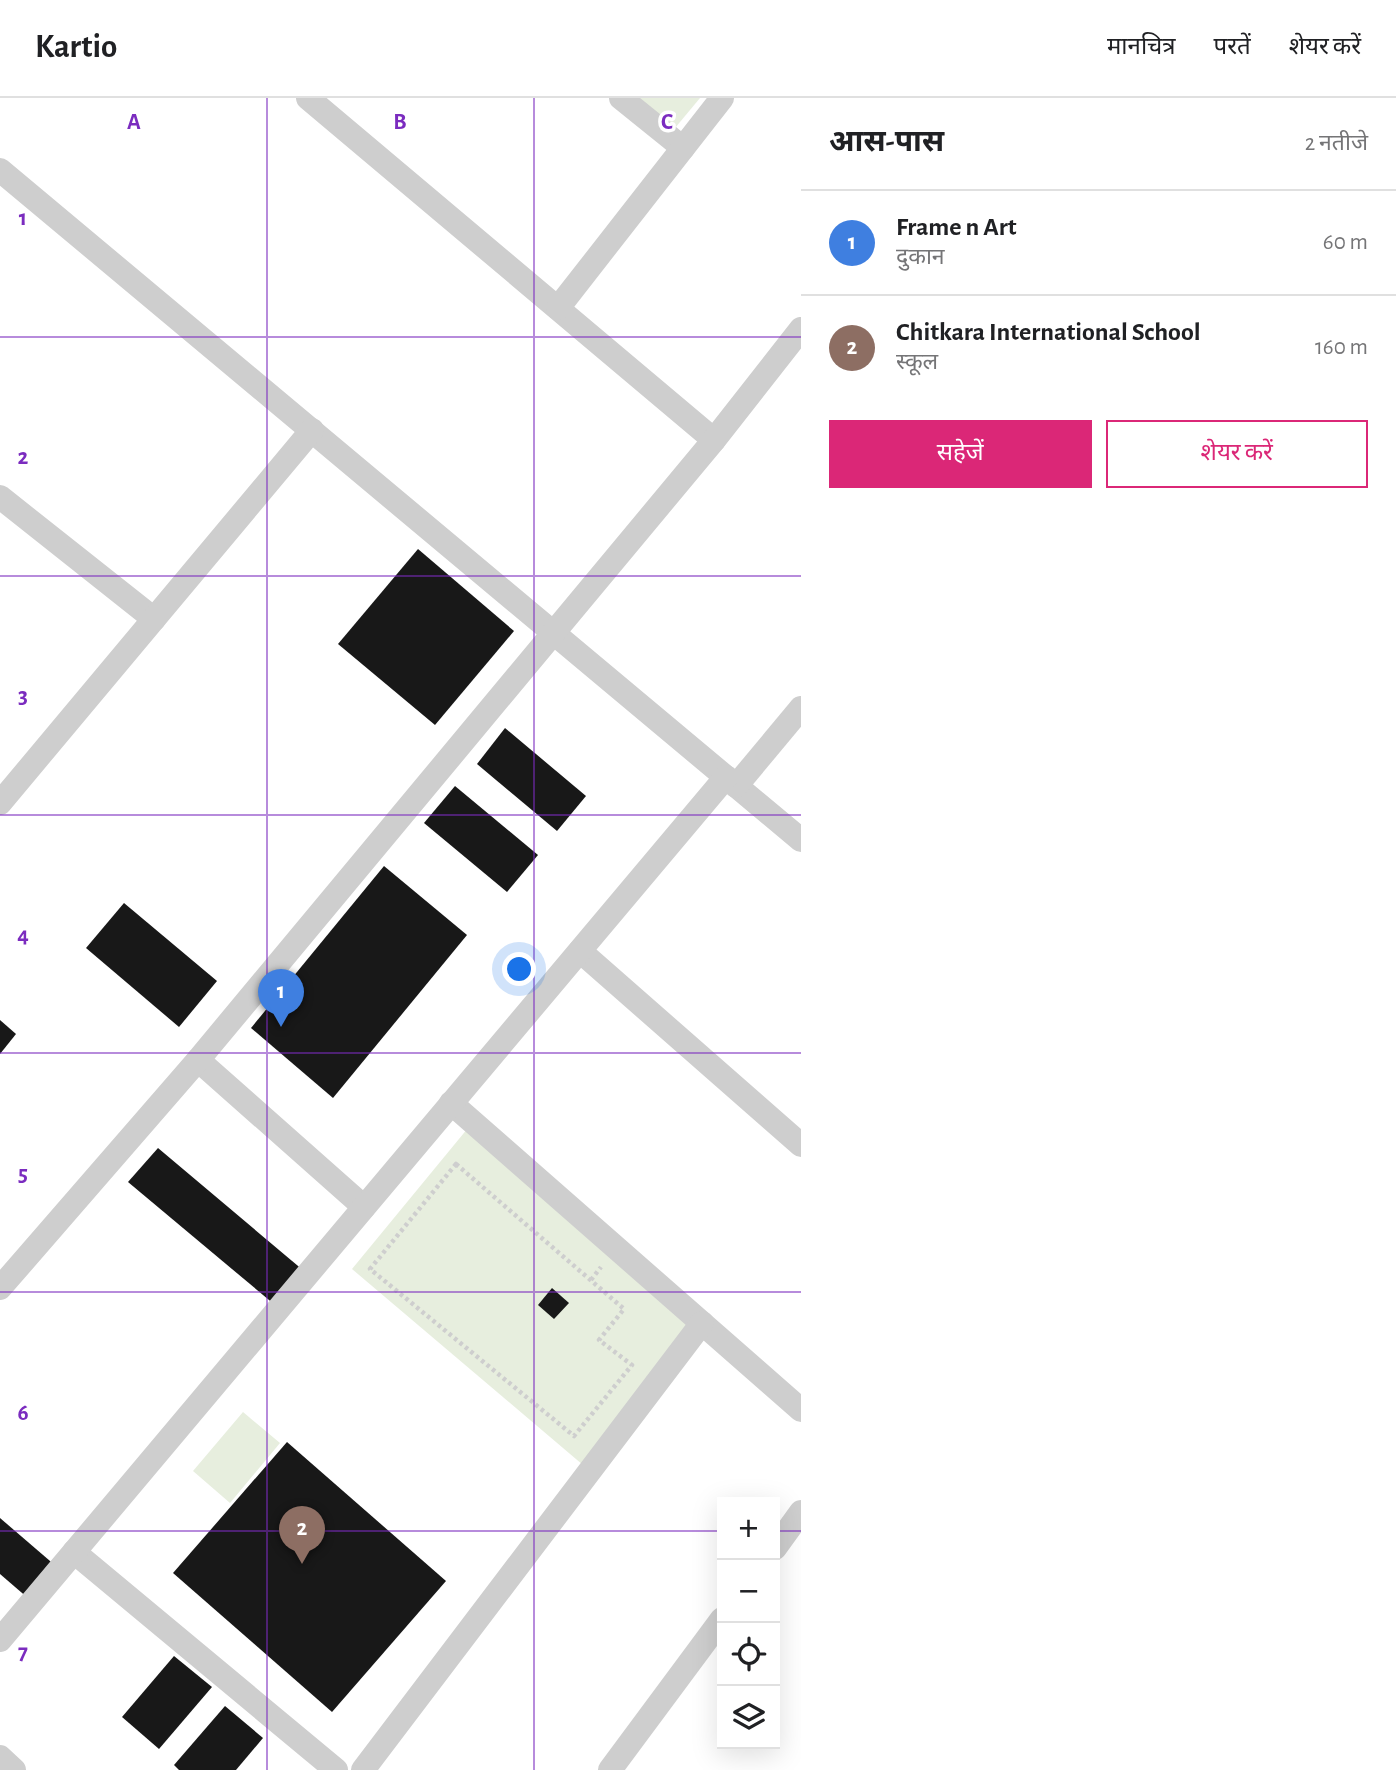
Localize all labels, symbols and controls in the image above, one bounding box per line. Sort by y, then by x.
text: Kartio [35,31,117,64]
text: मानचित्र [1107,35,1176,59]
text: परतें [1214,35,1251,59]
text: शेयर करें [1289,35,1361,59]
text: A [127,111,141,134]
text: B [393,111,407,134]
text: C [661,111,673,134]
text: आस-पास [829,127,944,157]
text: 2 नतीजे [1305,132,1368,155]
text: 1 [19,207,27,230]
text: Frame n Art [896,214,1017,240]
text: 1 [848,231,856,254]
text: 60 m [1323,231,1368,254]
text: दुकान [896,246,945,269]
text: Chitkara International School [896,319,1201,345]
text: 2 [847,336,857,359]
text: 160 m [1315,336,1368,359]
text: स्कूल [896,351,938,374]
button: सहेजें [829,420,1092,488]
button: शेयर करें [1106,420,1368,488]
text: 2 [18,446,29,469]
text: 3 [18,685,28,708]
text: 4 [17,924,29,947]
your location [502,952,536,986]
pin: 1 [258,969,304,1027]
text: 5 [18,1163,28,1186]
text: 6 [17,1402,29,1425]
map controls [717,1497,780,1749]
button: + [717,1497,780,1560]
pin: 2 [279,1506,325,1564]
button: − [717,1560,780,1623]
button: locate [717,1623,780,1686]
text: 7 [18,1641,28,1664]
button: layers [717,1686,780,1749]

